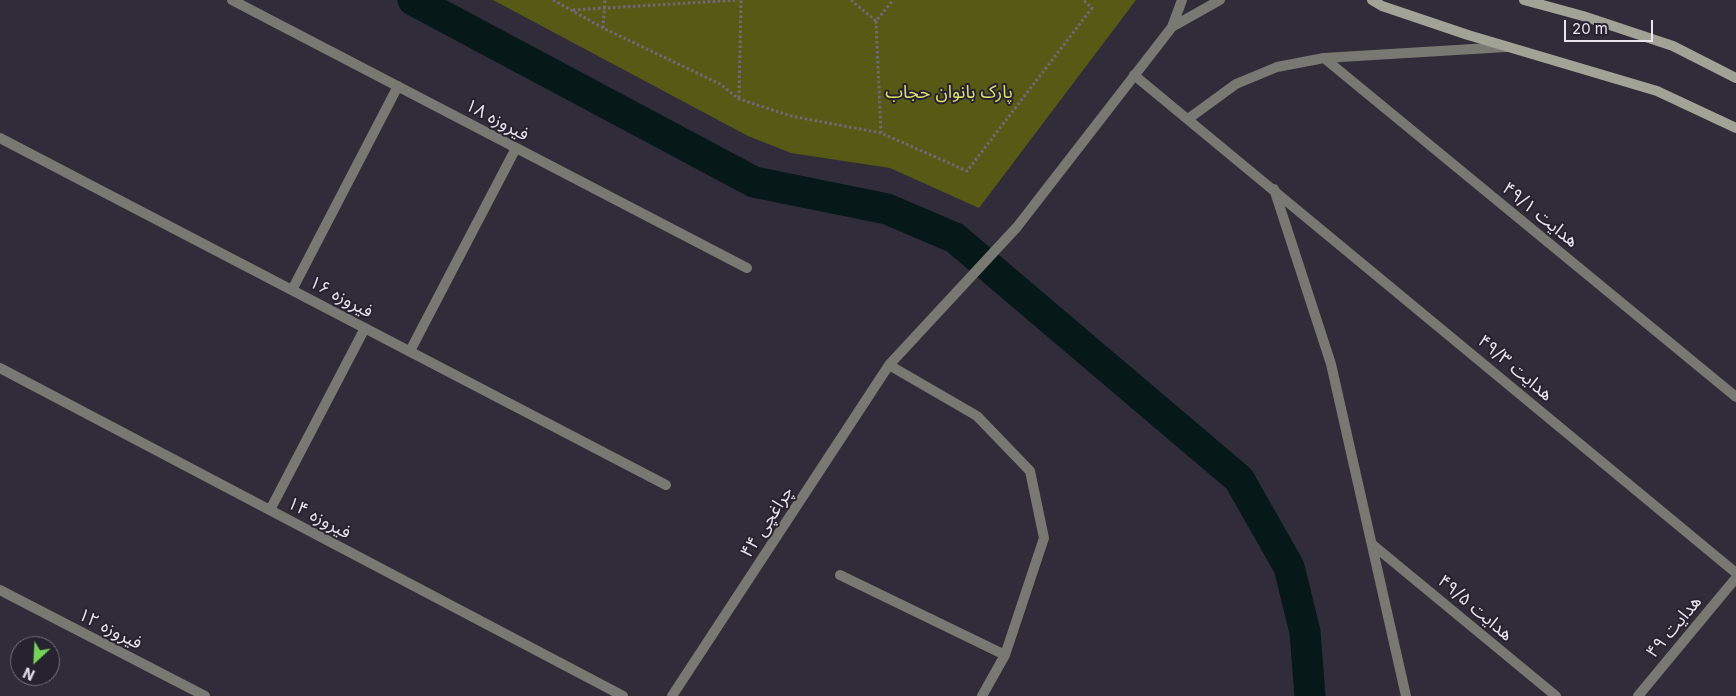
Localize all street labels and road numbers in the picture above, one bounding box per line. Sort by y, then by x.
street label: فیروزه ۱۸ [462,94,532,146]
street label: هدایت ۴۹/۱ [1498,178,1582,252]
street label: فیروزه ۱۶ [306,271,376,323]
street label: هدایت ۴۹/۳ [1473,330,1557,406]
street label: چراغچی ۴۴ [736,482,798,562]
street label: فیروزه ۱۴ [284,492,354,544]
street label: هدایت ۴۹/۵ [1433,570,1517,646]
street label: هدایت ۴۹ [1642,591,1706,663]
street label: فیروزه ۱۲ [74,604,146,654]

